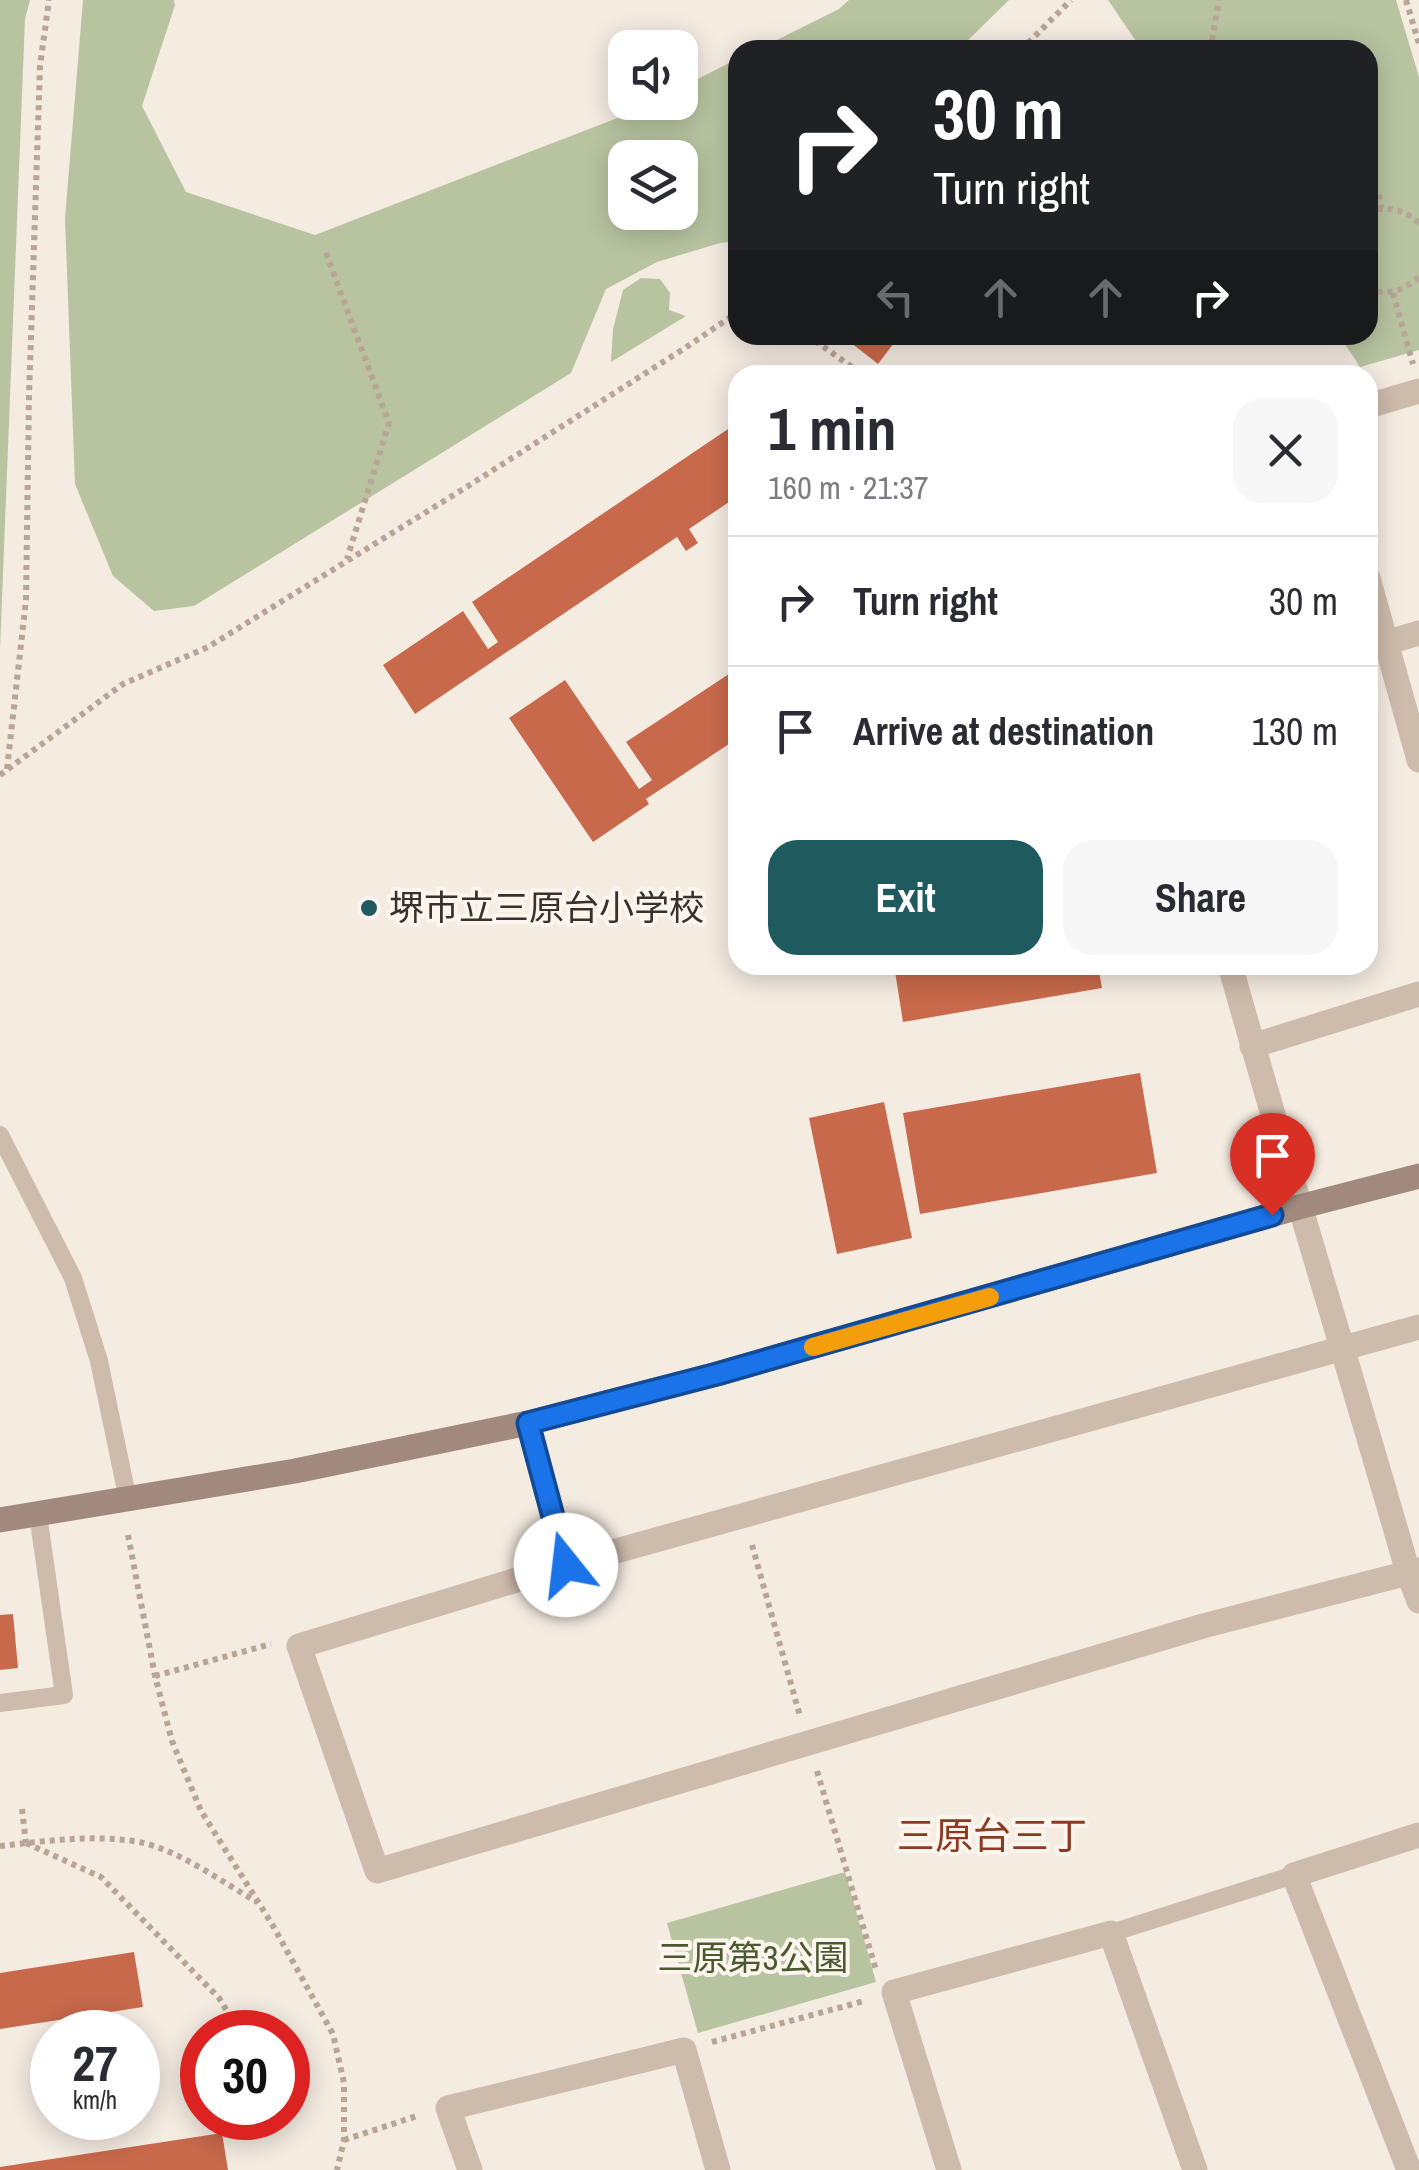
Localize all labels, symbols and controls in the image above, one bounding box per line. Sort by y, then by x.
map controls [608,30,698,230]
button: sound [608,30,698,120]
text: 30 m [933,67,1064,161]
icon: right [768,80,898,210]
button: layers [608,140,698,230]
text: Turn right [933,157,1090,218]
icon: left [868,270,923,325]
icon: ahead [973,270,1028,325]
icon: ahead [1078,270,1133,325]
icon: right [1183,270,1238,325]
text: 1 min [768,388,897,469]
button: close [1233,398,1338,503]
text: 160 m · 21:37 [768,466,928,509]
icon: right [768,574,823,629]
text: Turn right [853,576,998,627]
text: 30 m [1269,576,1338,627]
icon: arrive [768,704,823,759]
text: Arrive at destination [853,706,1154,757]
text: 130 m [1251,706,1338,757]
button: Exit [768,840,1043,955]
button: Share [1063,840,1338,955]
place label: 堺市立三原台小学校 [389,884,704,931]
marker: 堺市立三原台小学校 [358,897,380,919]
pin [1230,1113,1315,1216]
icon: arrive [1245,1128,1300,1183]
position arrow [514,1513,618,1617]
district label: 三原台三丁 [897,1810,1087,1861]
park label: 三原第3公園 [658,1934,848,1981]
speed limit sign: 30 [180,2010,310,2140]
text: 27 [72,2029,118,2097]
text: km/h [73,2083,117,2117]

